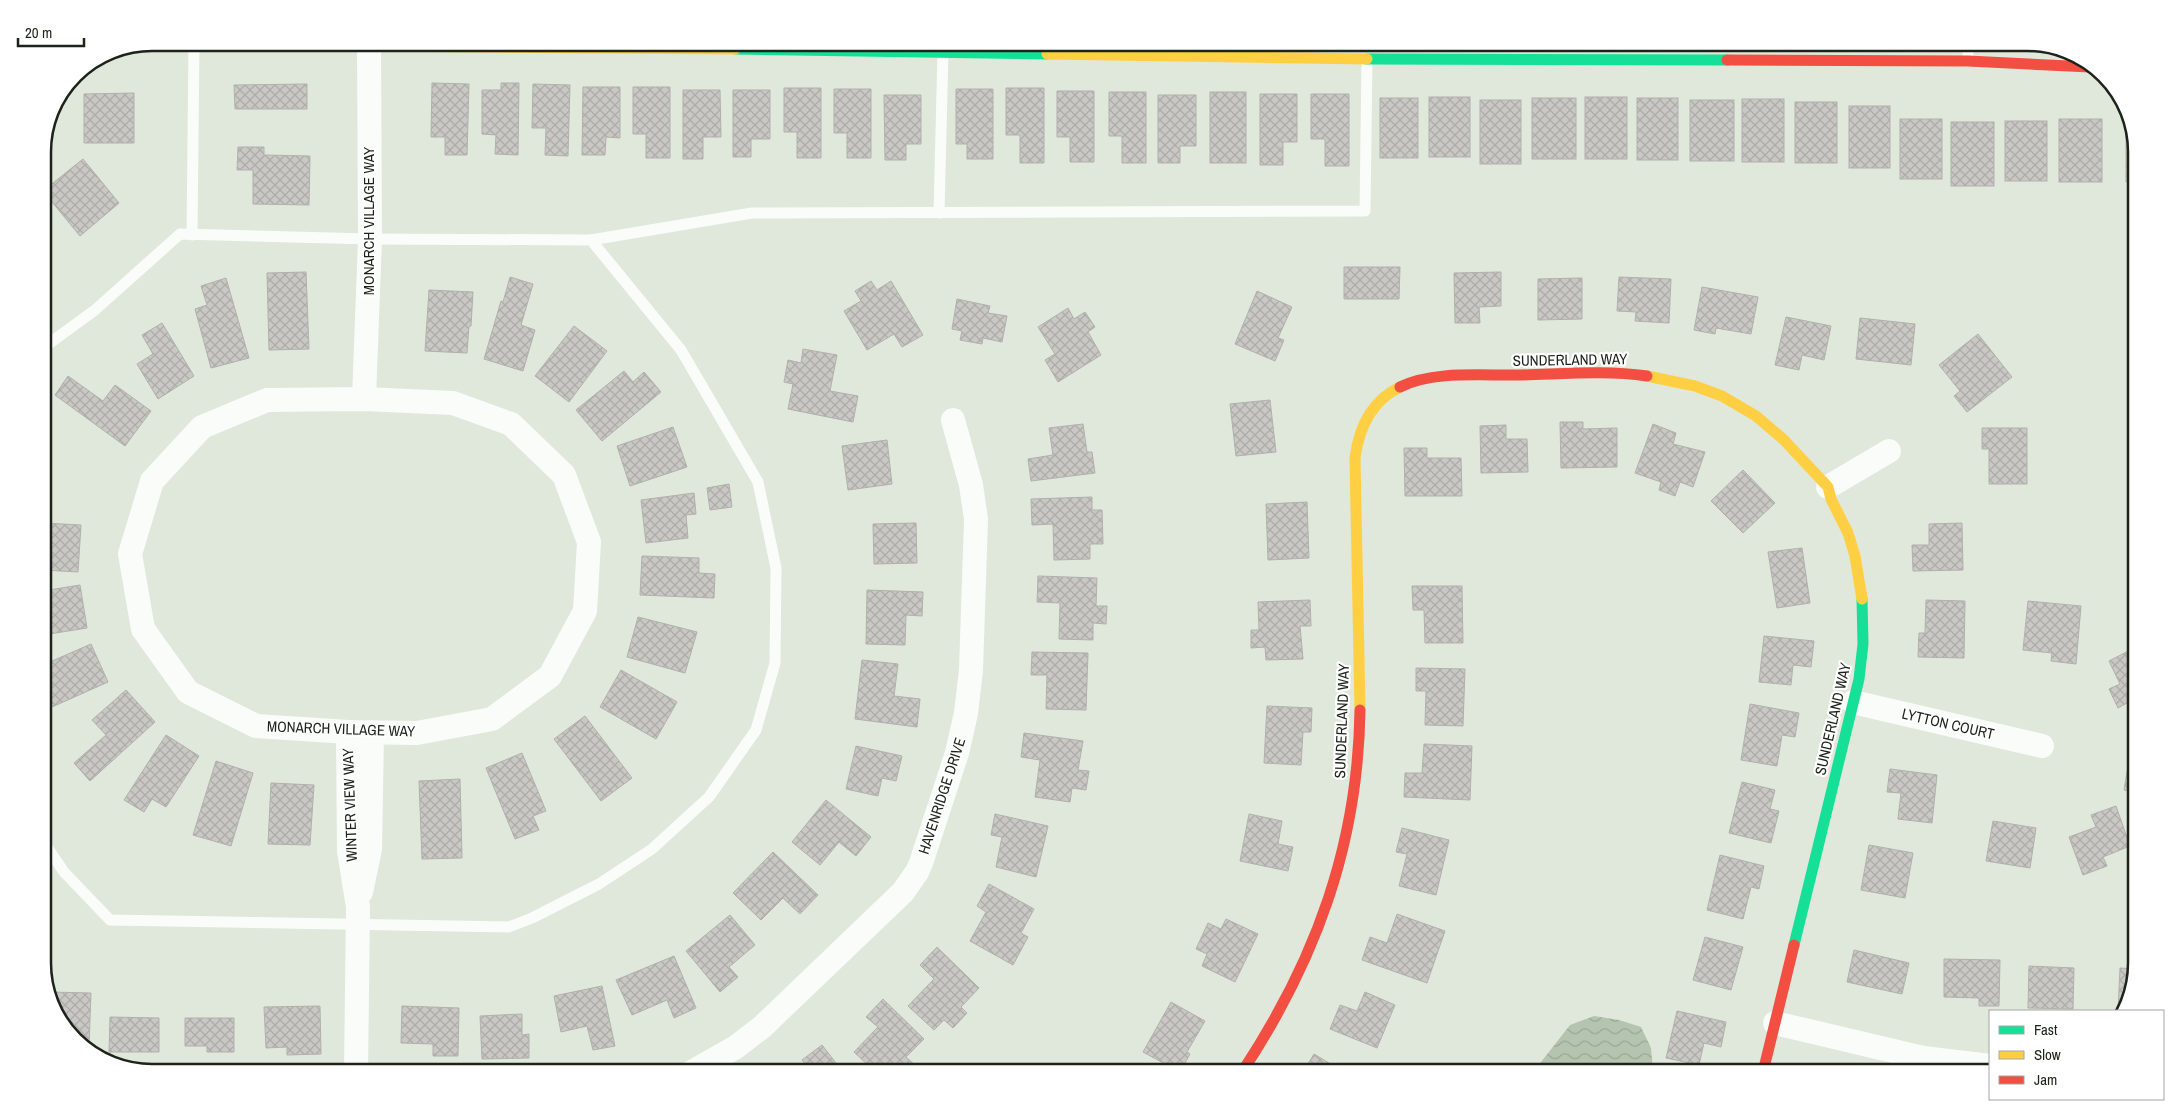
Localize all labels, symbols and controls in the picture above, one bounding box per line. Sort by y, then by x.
scale bar [18,15,84,47]
text: 20 m [25,22,52,43]
street label: MONARCH VILLAGE WAY [358,146,379,295]
street label: SUNDERLAND WAY [1512,348,1628,371]
street label: SUNDERLAND WAY [1809,660,1856,777]
street label: SUNDERLAND WAY [1329,662,1354,779]
street label: LYTTON COURT [1900,703,1997,744]
street label: MONARCH VILLAGE WAY [267,715,416,742]
street label: HAVENRIDGE DRIVE [913,735,970,857]
street label: WINTER VIEW WAY [337,747,362,862]
legend [1989,1010,2164,1100]
text: Fast [2034,1019,2058,1040]
text: Slow [2034,1044,2061,1065]
text: Jam [2034,1069,2057,1090]

